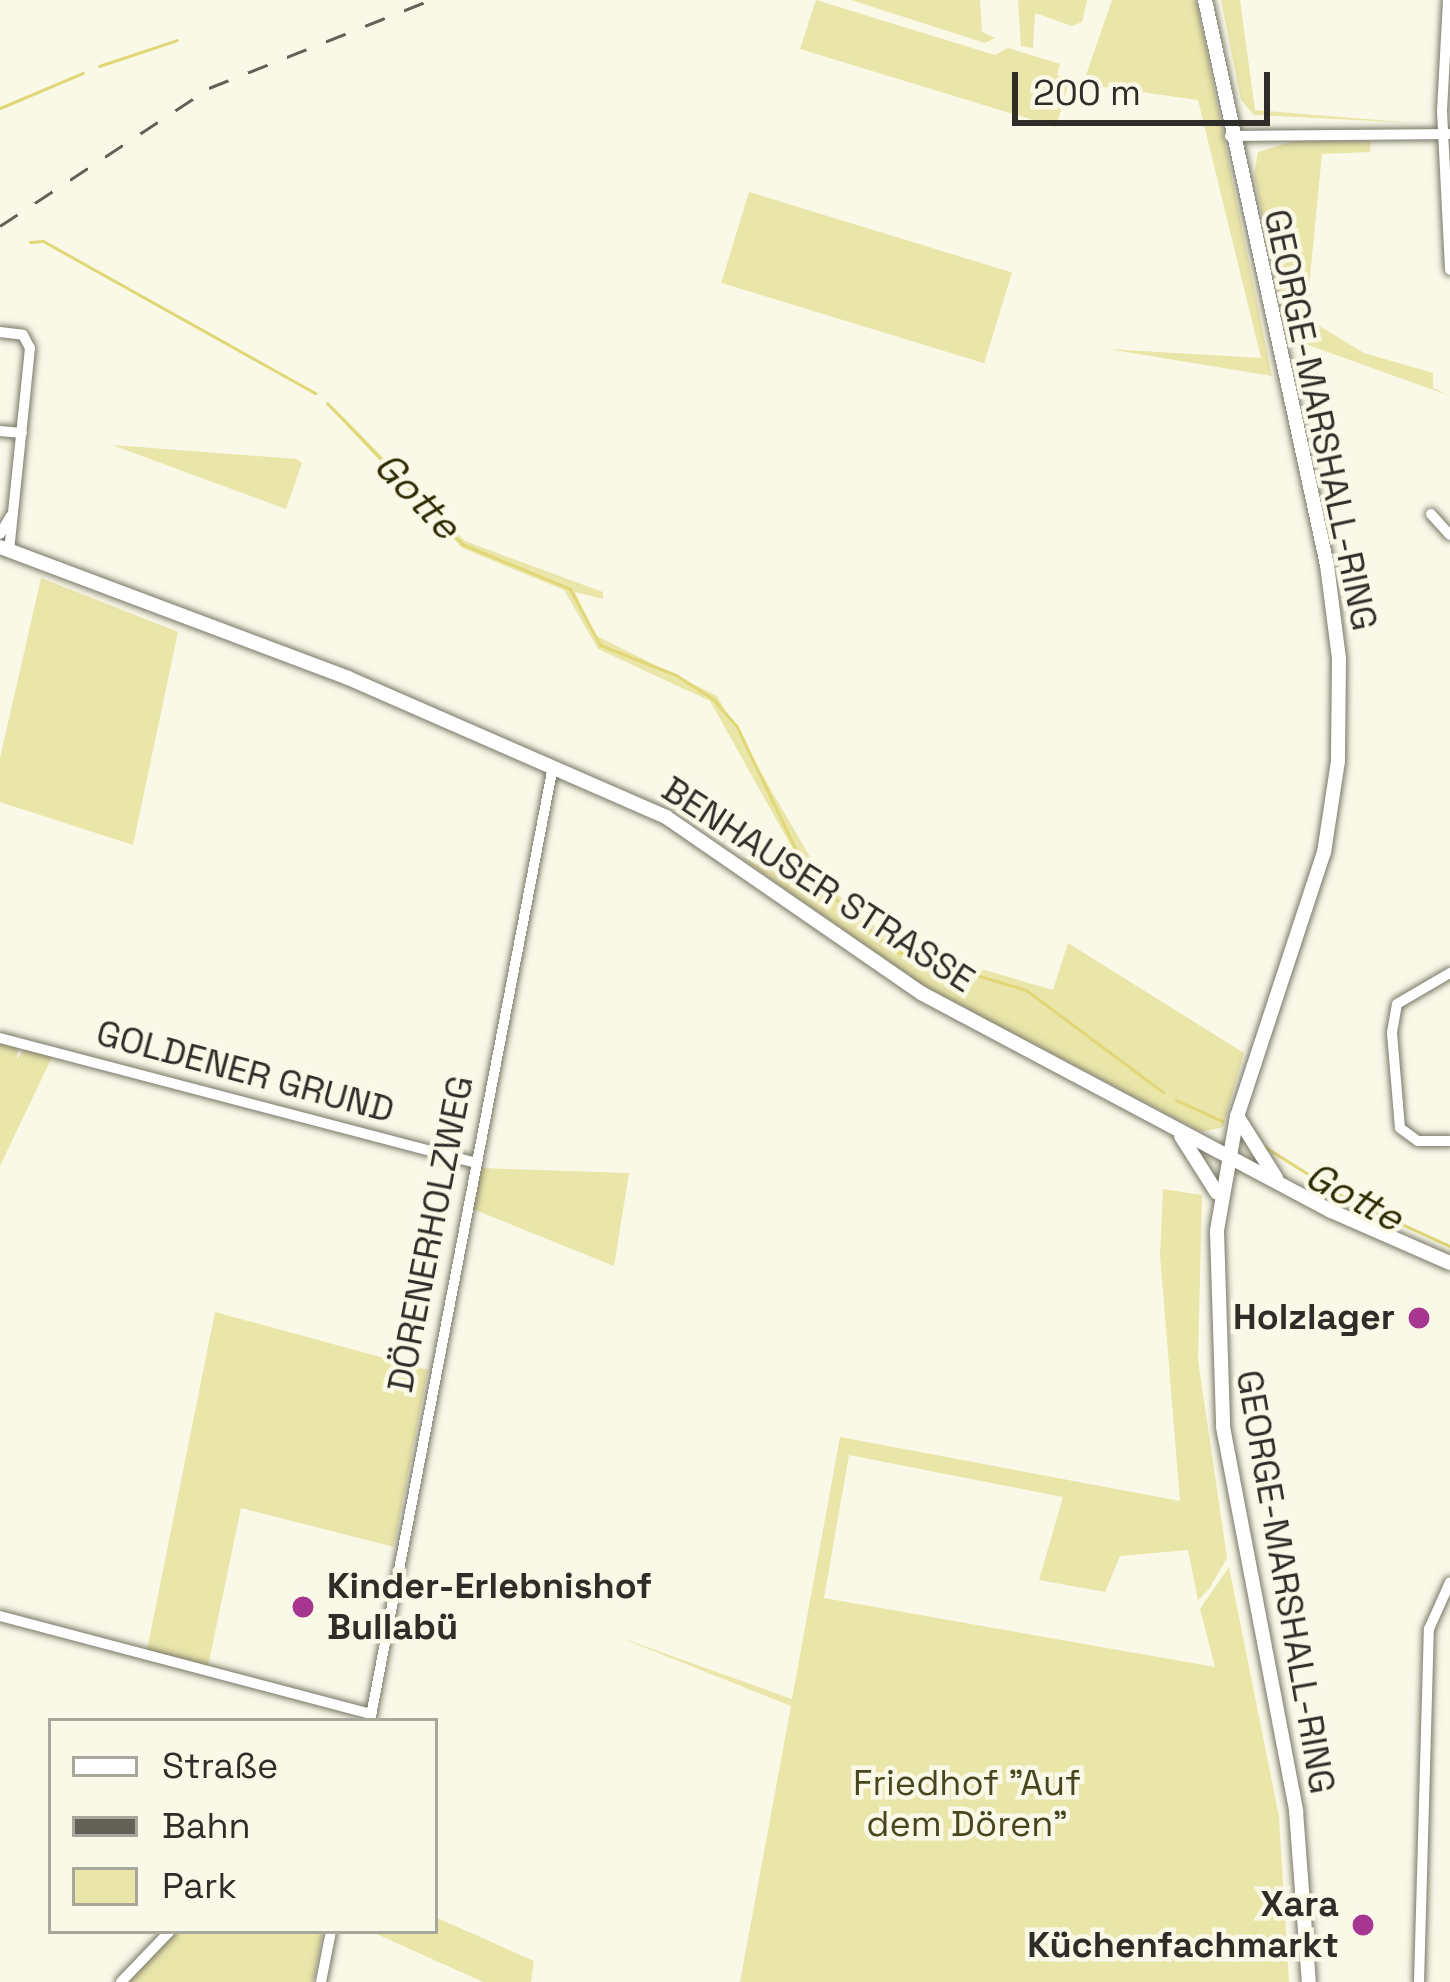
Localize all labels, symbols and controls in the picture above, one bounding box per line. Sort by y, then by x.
scale bar [1018,48,1276,122]
text: 200 m [1033,70,1141,116]
street label: GEORGE-MARSHALL-RING [1254,206,1386,634]
water label: Gotte [364,443,470,549]
street label: BENHAUSER STRASSE [654,768,982,1002]
street label: GOLDENER GRUND [92,1012,398,1132]
street label: DÖRENERHOLZWEG [379,1072,483,1396]
water label: Gotte [1297,1152,1411,1242]
place label: Holzlager [1233,1296,1395,1340]
marker: Holzlager [1406,1305,1432,1331]
street label: GEORGE-MARSHALL-RING [1226,1367,1344,1797]
place label: Kinder-Erlebnishof Bullabü [327,1564,652,1649]
marker: Kinder-Erlebnishof Bullabü [290,1594,316,1620]
legend [48,1718,438,1934]
text: Straße [162,1743,278,1789]
park label: Friedhof "Auf dem Dören" [853,1761,1081,1846]
text: Bahn [162,1803,251,1849]
text: Park [162,1863,237,1909]
place label: Xara Küchenfachmarkt [1027,1882,1339,1967]
marker: Xara Küchenfachmarkt [1350,1912,1376,1938]

